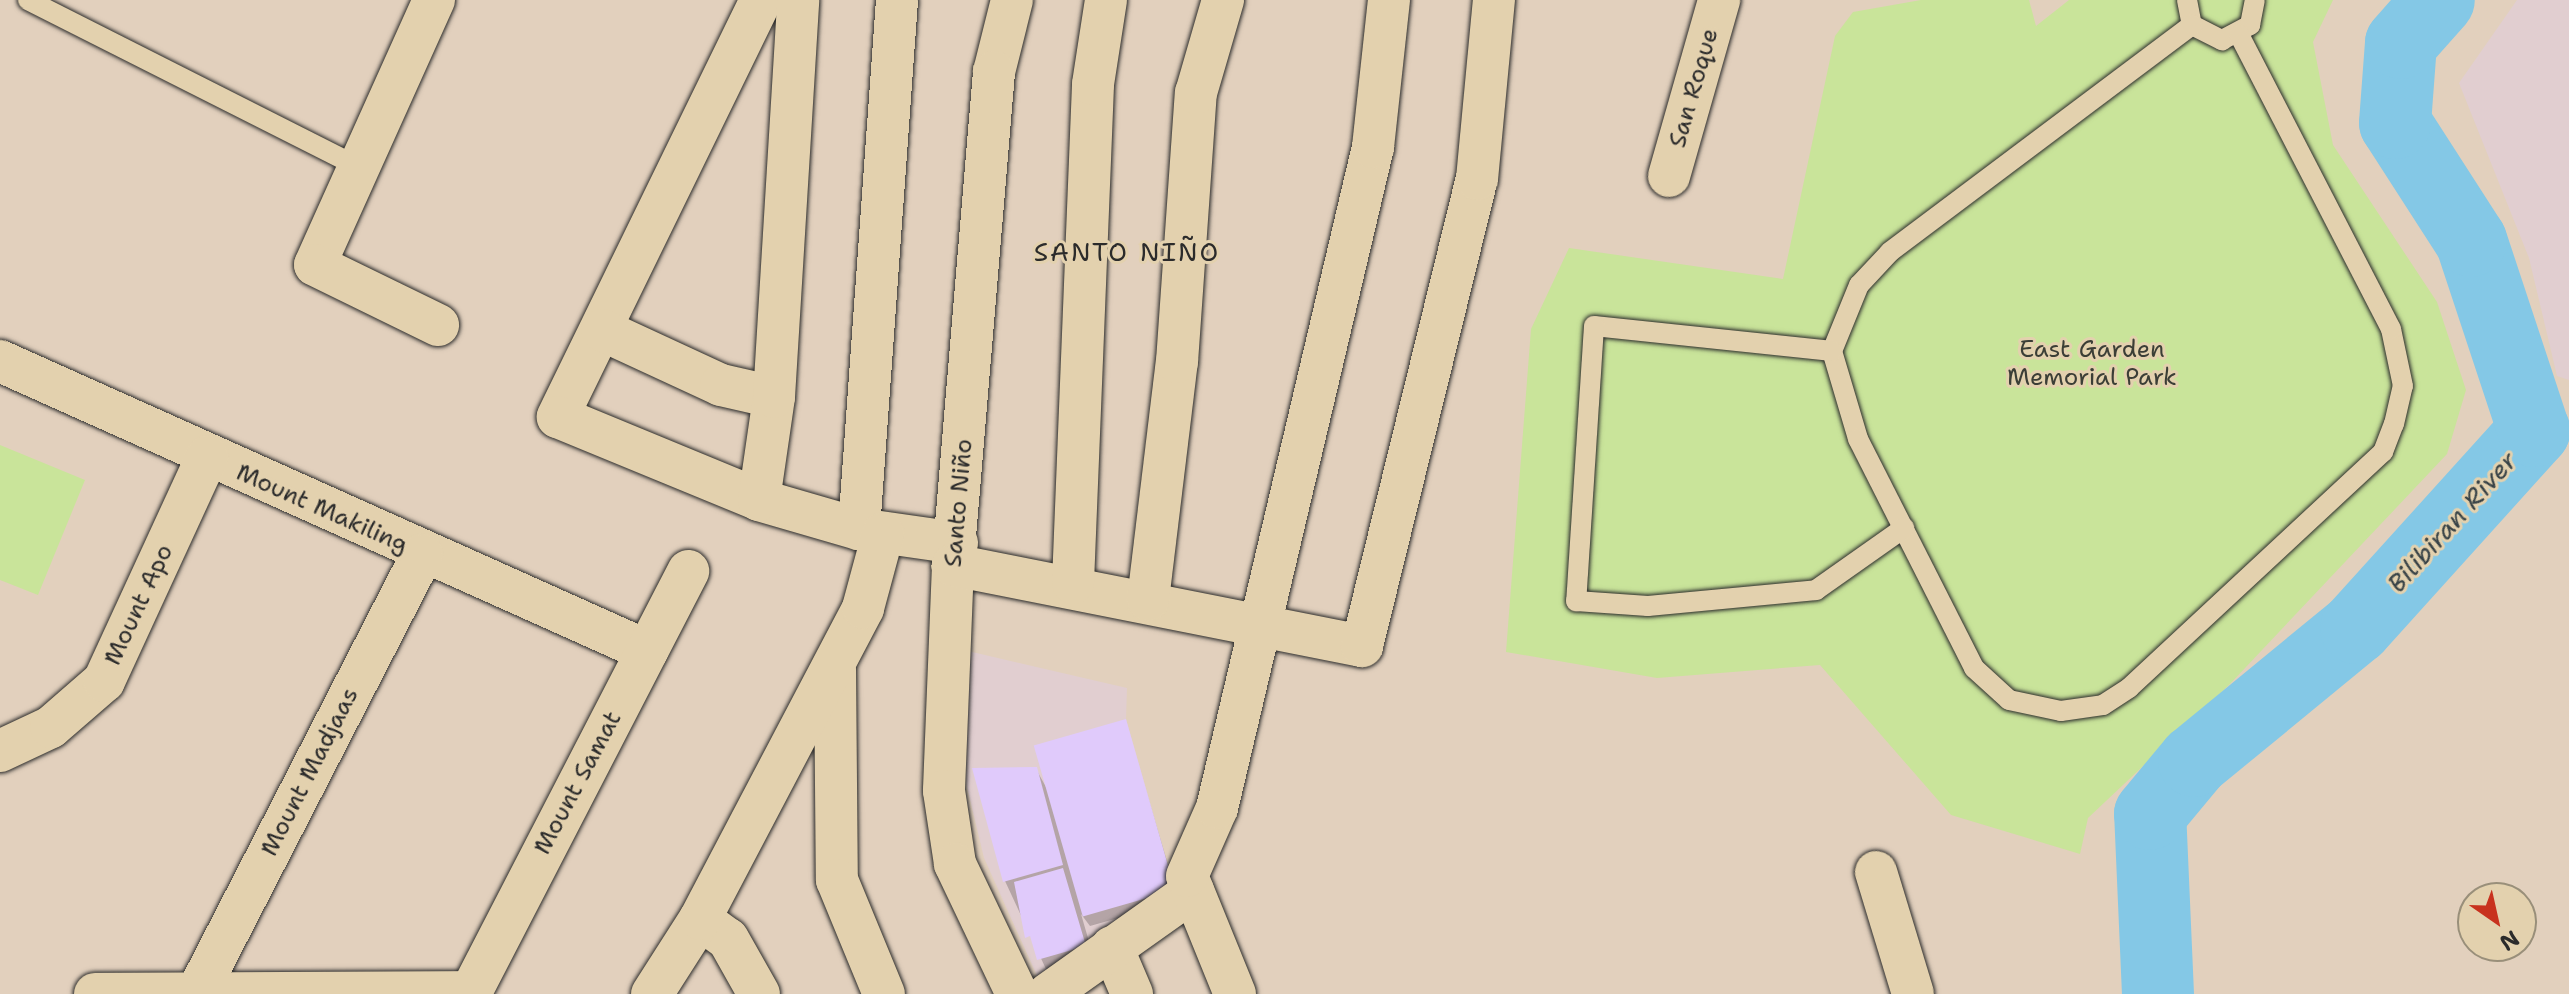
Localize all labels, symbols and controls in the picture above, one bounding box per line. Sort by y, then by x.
street label: San Roque [1663,25,1725,151]
district label: SANTO NIÑO [1034,236,1220,268]
park label: East Garden Memorial Park [2007,336,2177,392]
street label: Santo Niño [939,438,979,568]
water label: Bilibiran River [2381,445,2523,599]
street label: Mount Makiling [232,458,412,560]
street label: Mount Apo [99,540,179,670]
street label: Mount Madjaas [255,683,365,861]
street label: Mount Samat [528,706,628,860]
north arrow [2457,882,2537,962]
text: N [2494,924,2525,958]

